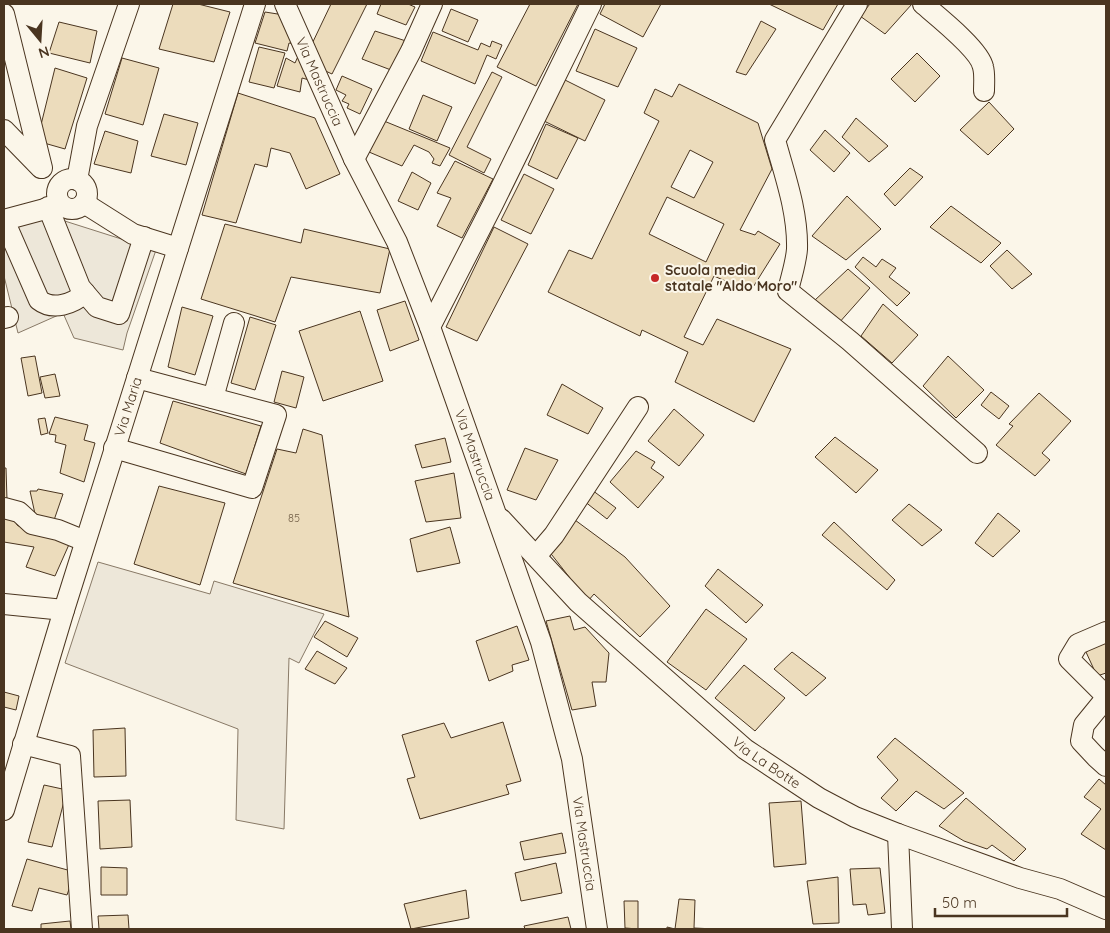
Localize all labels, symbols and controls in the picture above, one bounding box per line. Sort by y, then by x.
north arrow [15,15,65,65]
street label: Via Mastruccia [292,34,347,129]
text: N [36,42,52,63]
place label: Scuola media statale "Aldo Moro" [665,261,797,295]
marker: Scuola media statale "Aldo Moro" [649,272,661,284]
street label: Via Maria [110,375,146,439]
street label: Via Mastruccia [451,407,499,503]
house number: 85 [288,511,300,525]
street label: Via La Botte [728,733,804,792]
street label: Via Mastruccia [569,795,600,892]
scale bar [935,886,1068,918]
text: 50 m [942,893,977,912]

